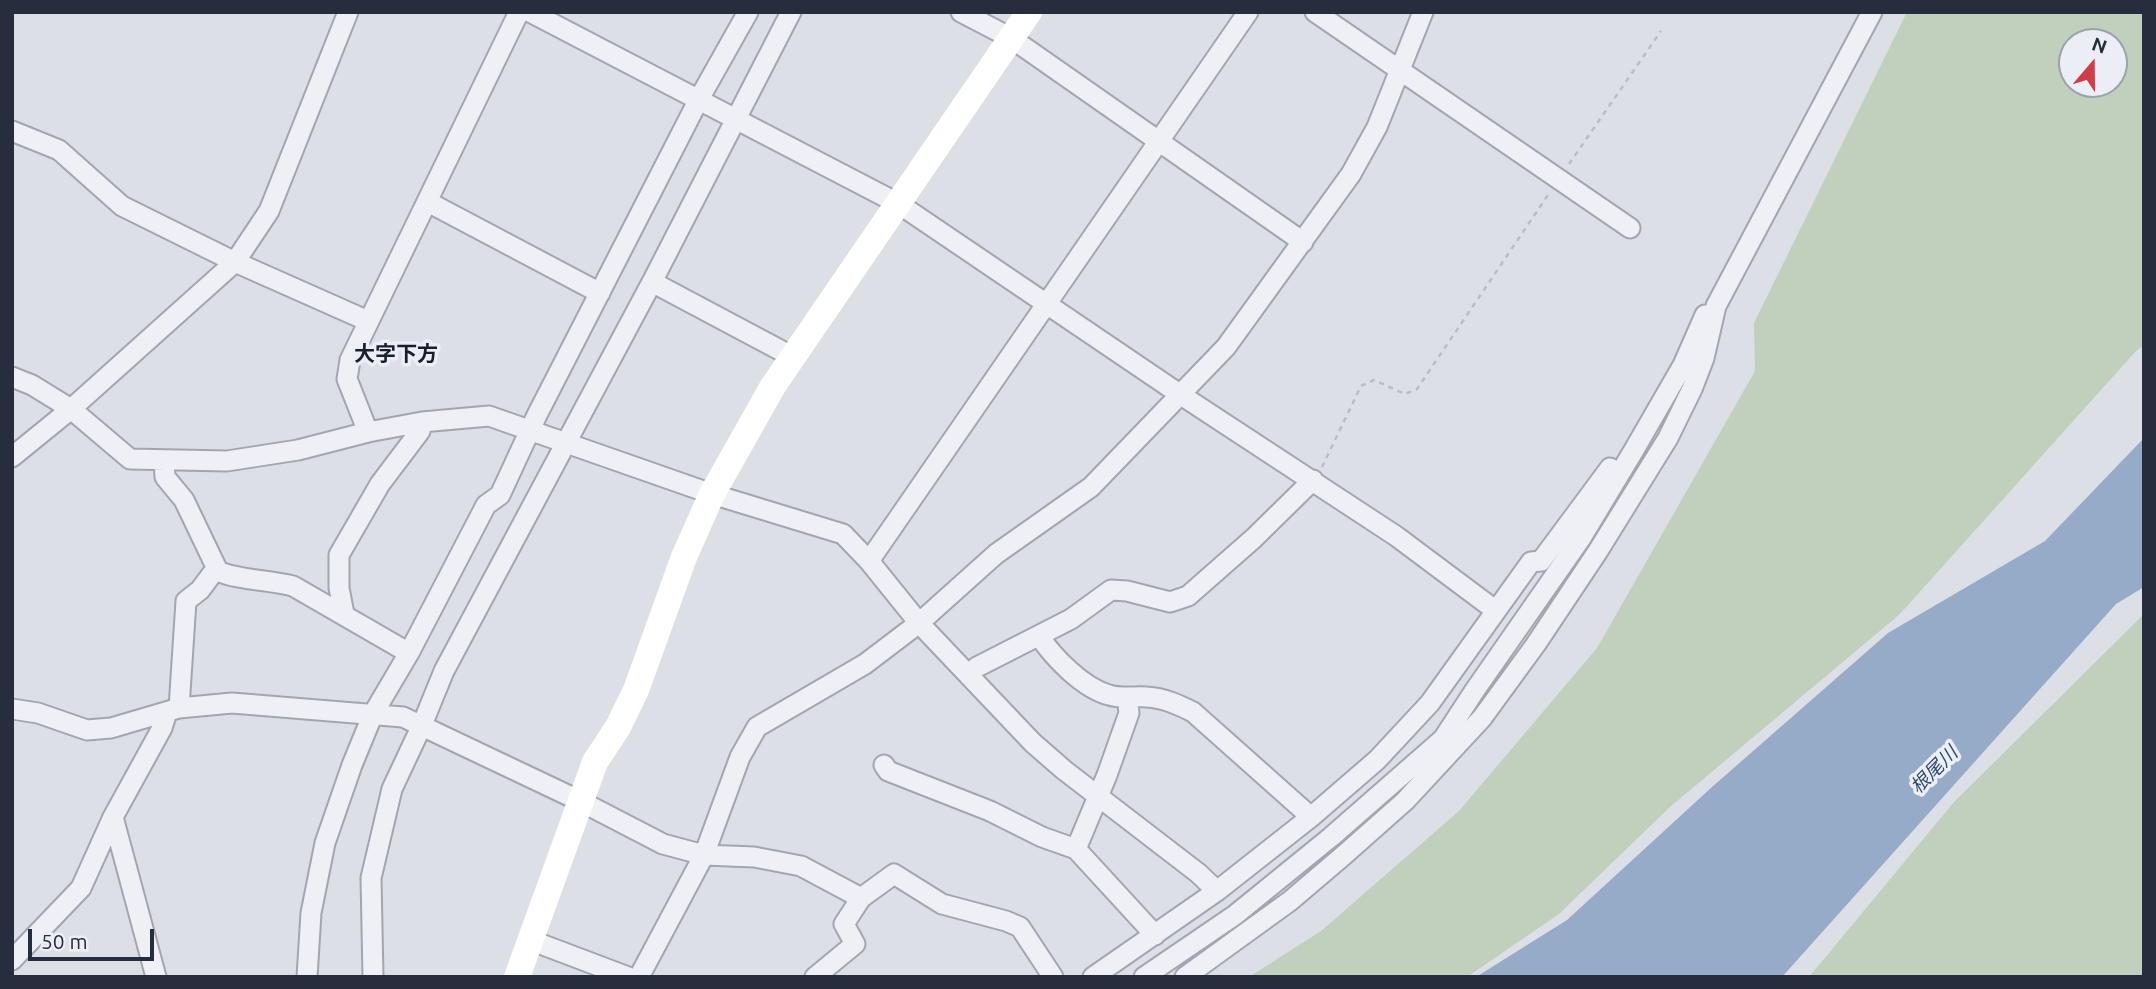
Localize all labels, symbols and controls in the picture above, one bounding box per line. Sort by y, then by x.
north arrow [2058,28,2128,98]
text: N [2089,32,2110,58]
district label: 大字下方 [354,341,438,367]
water label: 根尾川 [1906,742,1962,798]
scale bar [32,916,158,960]
text: 50 m [41,929,88,953]

